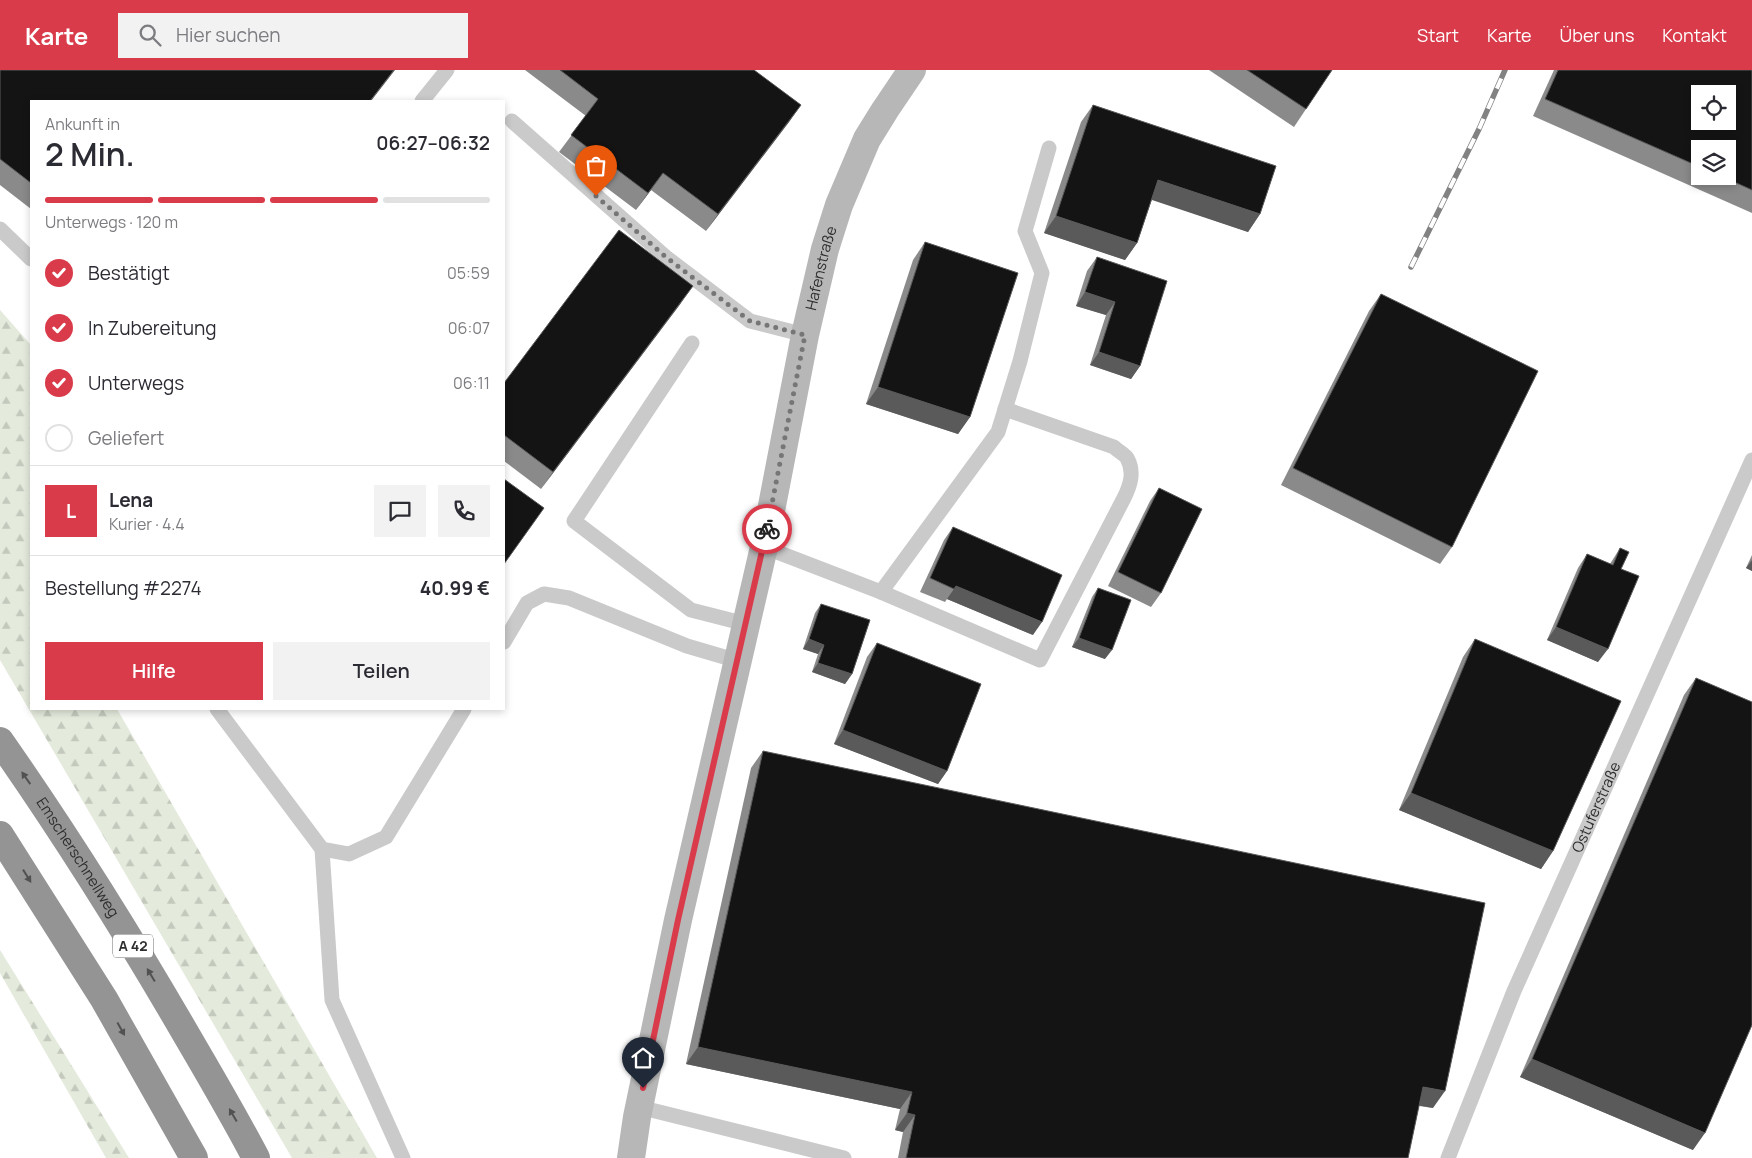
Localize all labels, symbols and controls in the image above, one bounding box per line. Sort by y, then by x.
search box [118,13,468,58]
text: Karte [25,19,88,52]
icon: search [136,21,164,49]
text: Hier suchen [176,22,280,48]
text: Start [1417,23,1459,47]
text: Karte [1487,23,1532,47]
text: Über uns [1560,23,1634,47]
text: Kontakt [1662,23,1727,47]
map controls [1691,85,1736,185]
button: locate [1691,85,1736,130]
text: Ankunft in [45,113,120,135]
text: 06:27–06:32 [376,130,490,156]
text: 2 Min. [45,132,135,176]
button: layers [1691,140,1736,185]
pin [575,145,617,196]
icon: bag [582,152,610,180]
text: Unterwegs · 120 m [45,211,178,233]
street label: Hafenstraße [800,223,842,312]
icon: check [45,259,73,287]
text: Bestätigt [88,260,170,286]
text: 05:59 [447,262,490,284]
icon: check [45,314,73,342]
text: In Zubereitung [88,315,216,341]
text: 06:07 [448,317,490,339]
icon: check [45,369,73,397]
text: Unterwegs [88,370,184,396]
text: 06:11 [453,372,490,394]
text: Geliefert [88,425,164,451]
button: chat [374,485,426,537]
button: phone [438,485,490,537]
text: Lena [109,487,153,513]
text: L [66,498,76,524]
courier [742,504,792,554]
text: Kurier · 4.4 [109,513,185,535]
icon: bike [753,515,781,543]
text: Bestellung #2274 [45,575,202,601]
text: 40.99 € [420,575,490,601]
button: Hilfe [45,642,263,700]
button: Teilen [273,642,490,700]
street label: Ostuferstraße [1566,758,1626,856]
one-way arrow [21,772,31,785]
street label: Emscherschnellweg [31,793,124,921]
one-way arrow [22,869,31,883]
road number: A 42 [113,934,153,958]
one-way arrow [147,968,156,981]
one-way arrow [117,1022,125,1037]
pin [622,1037,664,1088]
icon: home [629,1044,657,1072]
one-way arrow [229,1108,237,1122]

